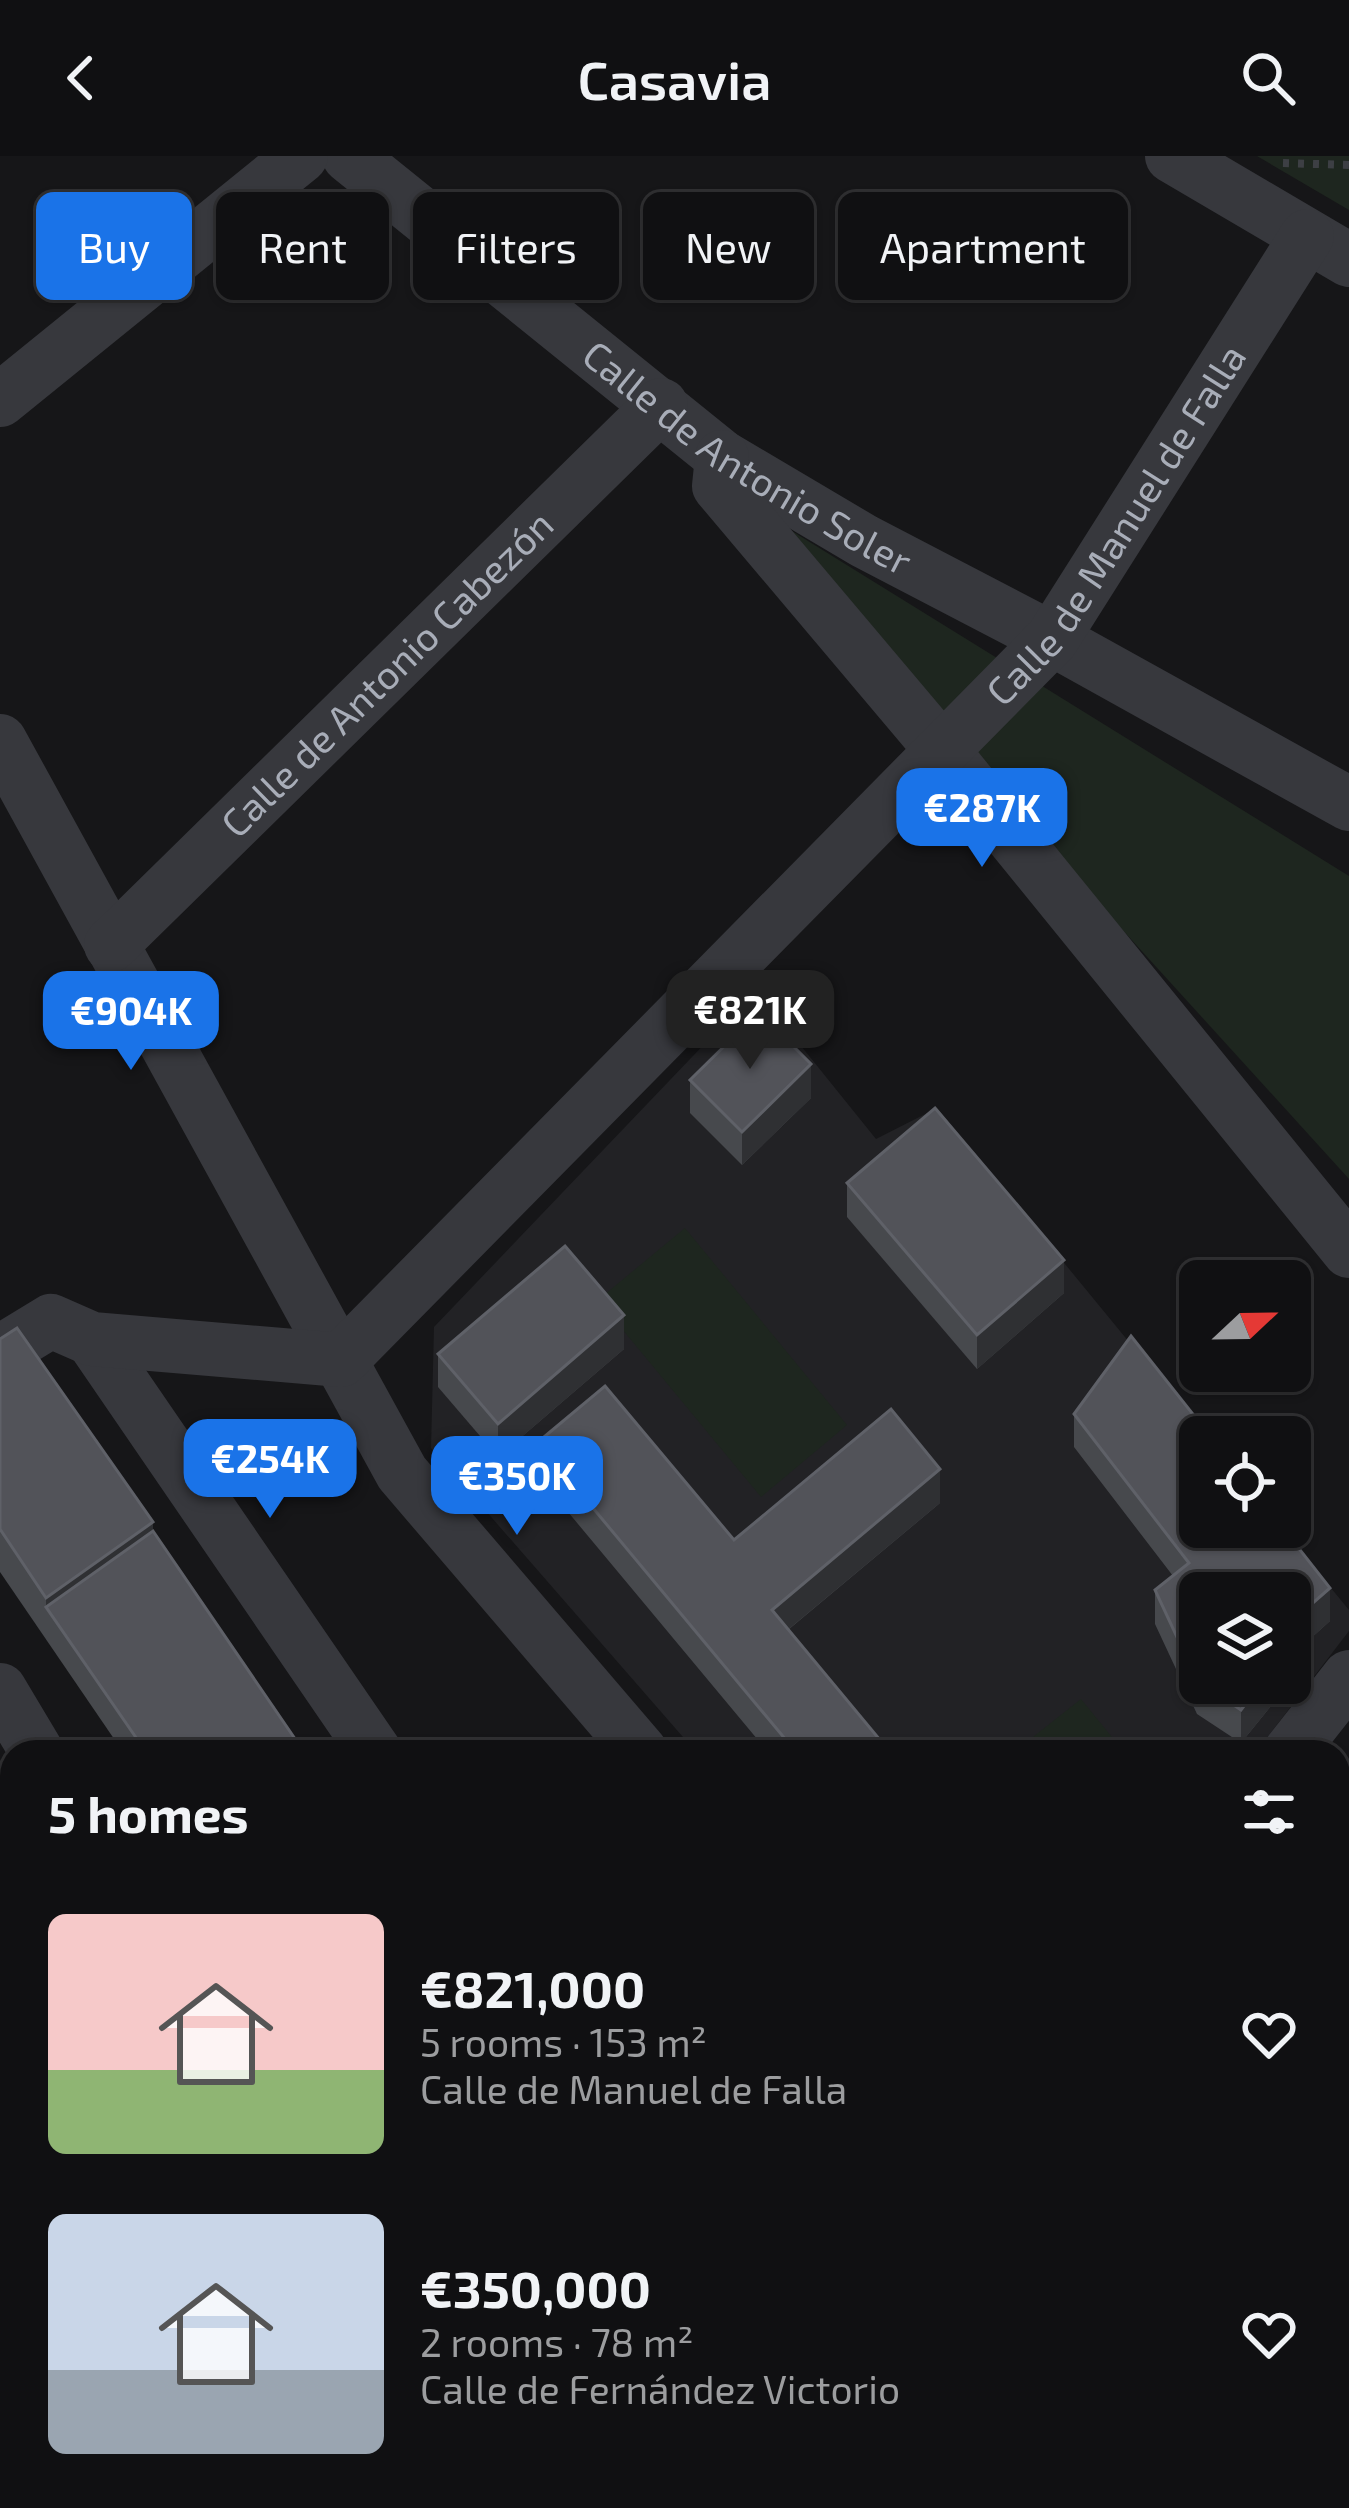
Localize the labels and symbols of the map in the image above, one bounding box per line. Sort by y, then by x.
street label: Calle de Antonio Soler [574,330,920,584]
street label: Calle de Manuel de Falla [975,335,1254,714]
street label: Calle de Antonio Cabezón [210,500,562,846]
pin: €287K [898,768,1066,870]
pin: €821K [666,970,834,1072]
pin: €904K [47,971,215,1073]
north arrow [1179,1260,1311,1392]
pin: €254K [186,1419,354,1521]
pin: €350K [433,1436,601,1538]

